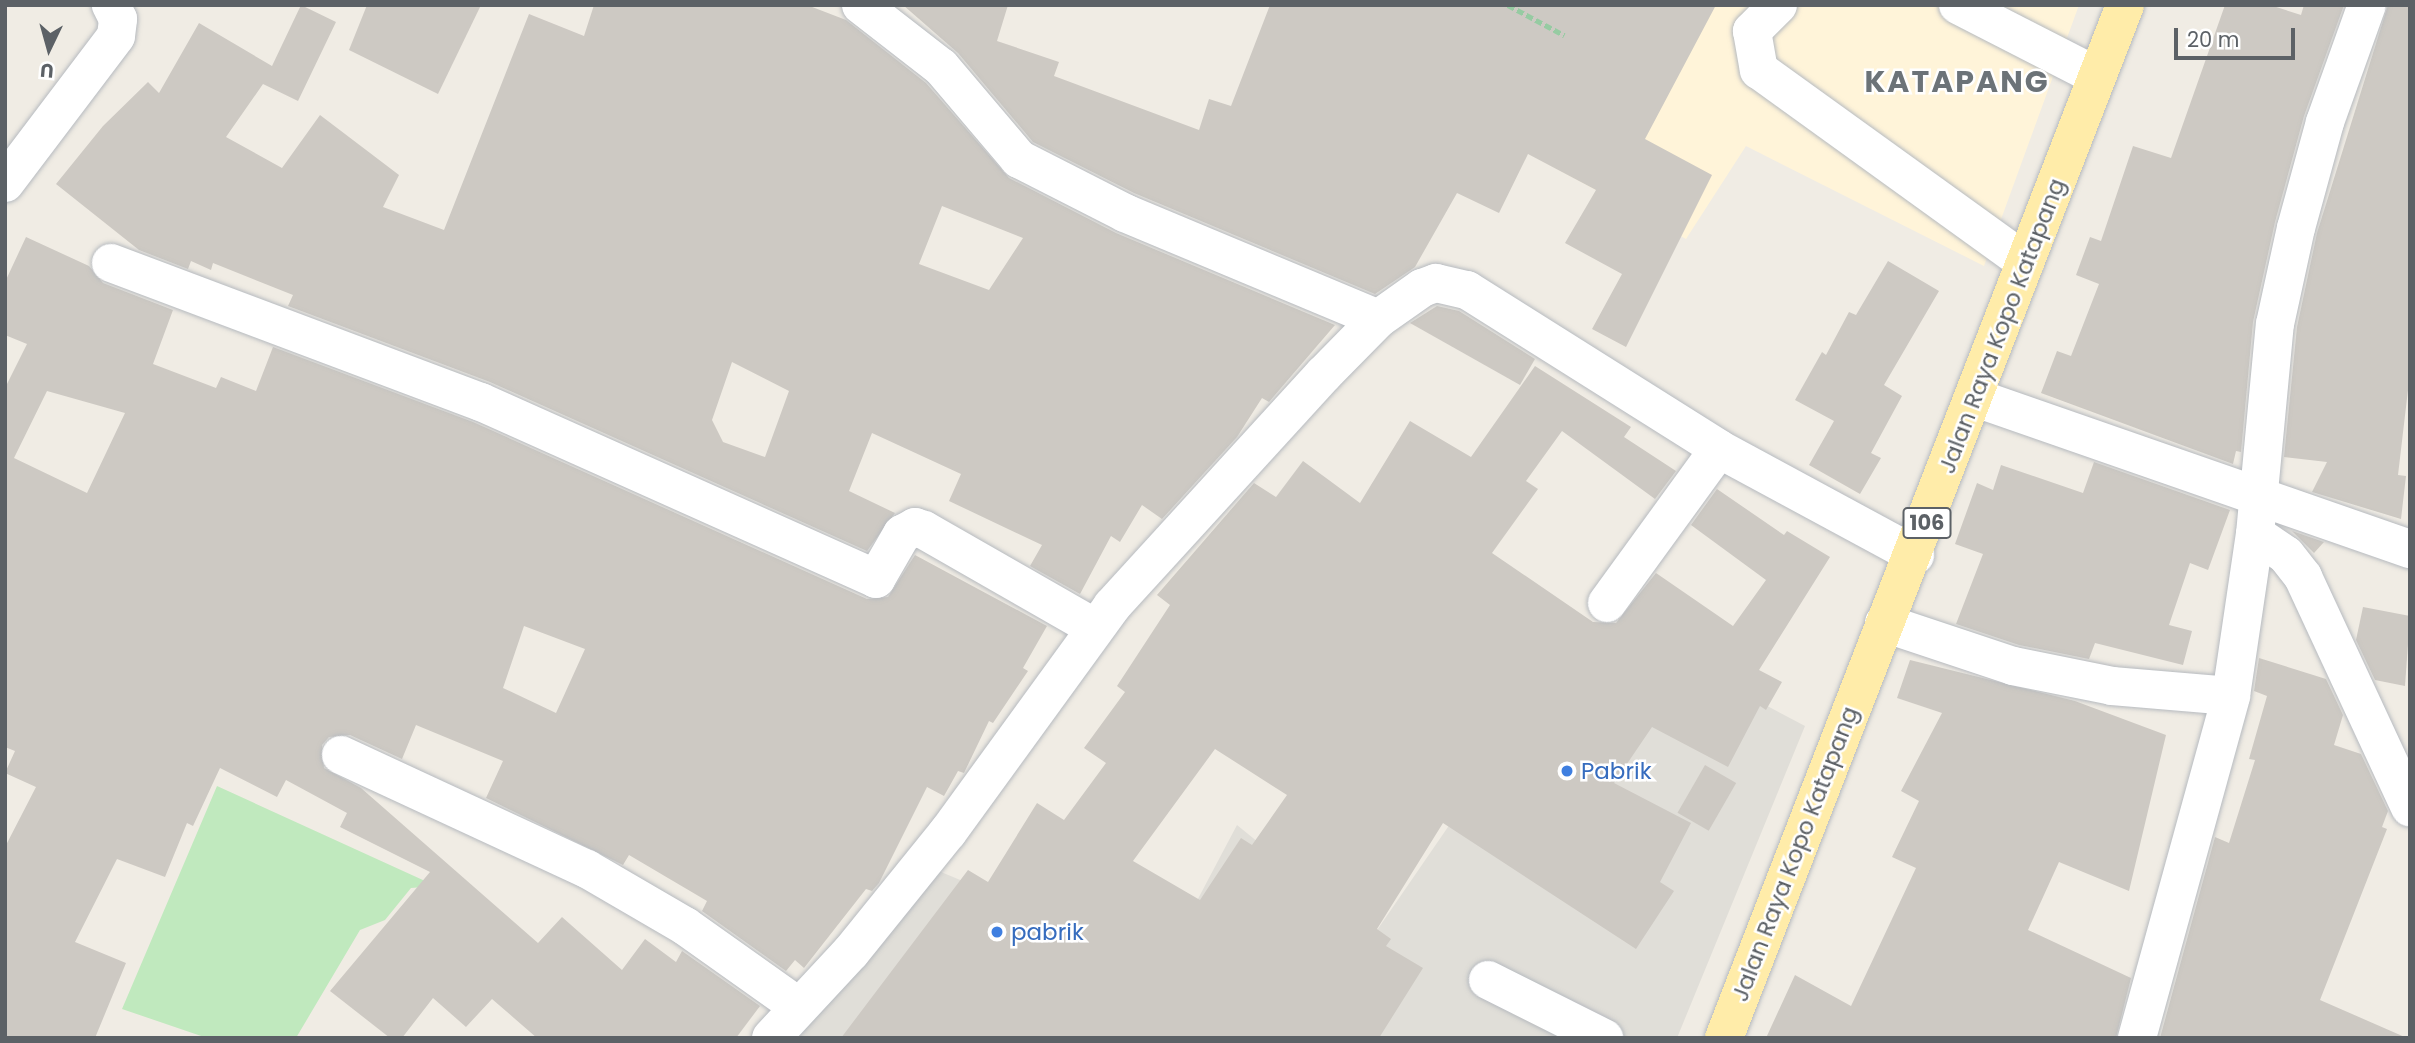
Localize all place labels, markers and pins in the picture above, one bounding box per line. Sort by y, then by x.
place label: Pabrik [1581,757,1651,785]
marker: Pabrik [1559,763,1575,779]
place label: pabrik [1011,918,1084,946]
marker: pabrik [989,924,1005,940]

